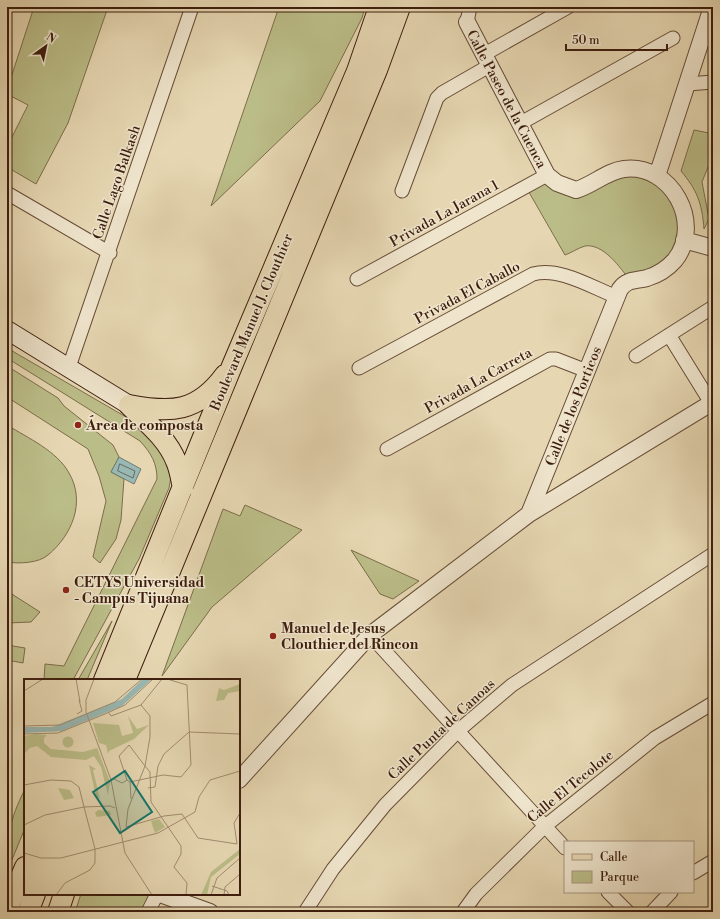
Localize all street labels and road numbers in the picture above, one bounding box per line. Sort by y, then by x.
street label: Calle Paseo de la Cuenca [462,27,551,172]
street label: Calle Lago Balkash [89,122,145,242]
street label: Privada La Jarana 1 [387,176,502,251]
street label: Boulevard Manuel J. Clouthier [206,231,297,415]
street label: Privada El Caballo [412,257,523,328]
street label: Privada La Carreta [422,343,536,418]
street label: Calle de los Porticos [542,344,606,469]
street label: Calle Punta de Canoas [384,675,499,784]
street label: Calle El Tecolote [524,746,618,827]

